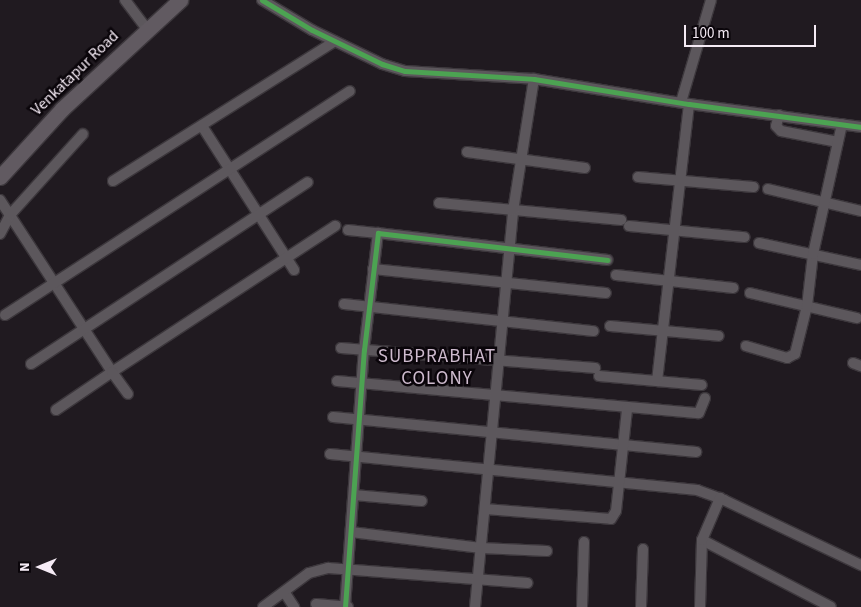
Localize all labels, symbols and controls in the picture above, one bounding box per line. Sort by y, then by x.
scale bar [686,15,818,47]
text: 100 m [692,23,730,44]
street label: Venkatapur Road [27,26,123,120]
district label: SUBPRABHAT COLONY [377,346,497,390]
north arrow [15,542,65,592]
text: N [15,562,35,572]

